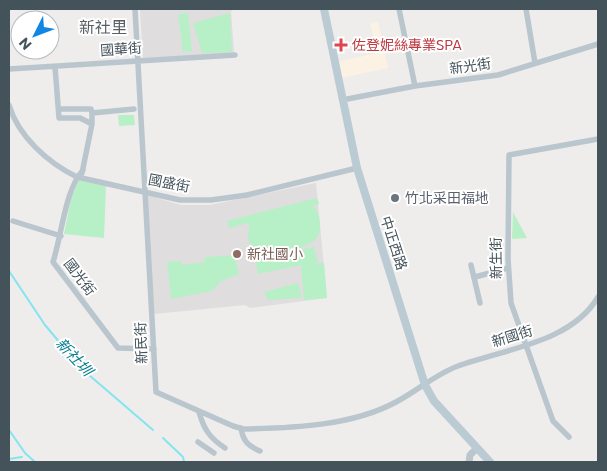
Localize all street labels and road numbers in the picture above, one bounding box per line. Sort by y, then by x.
street label: 國華街 [99,39,143,58]
street label: 新光街 [448,54,492,77]
street label: 國盛街 [147,170,191,195]
street label: 中正西路 [378,214,411,272]
street label: 新生街 [487,237,504,279]
street label: 國光街 [61,255,100,299]
street label: 新國街 [489,321,534,350]
street label: 新民街 [131,322,150,364]

